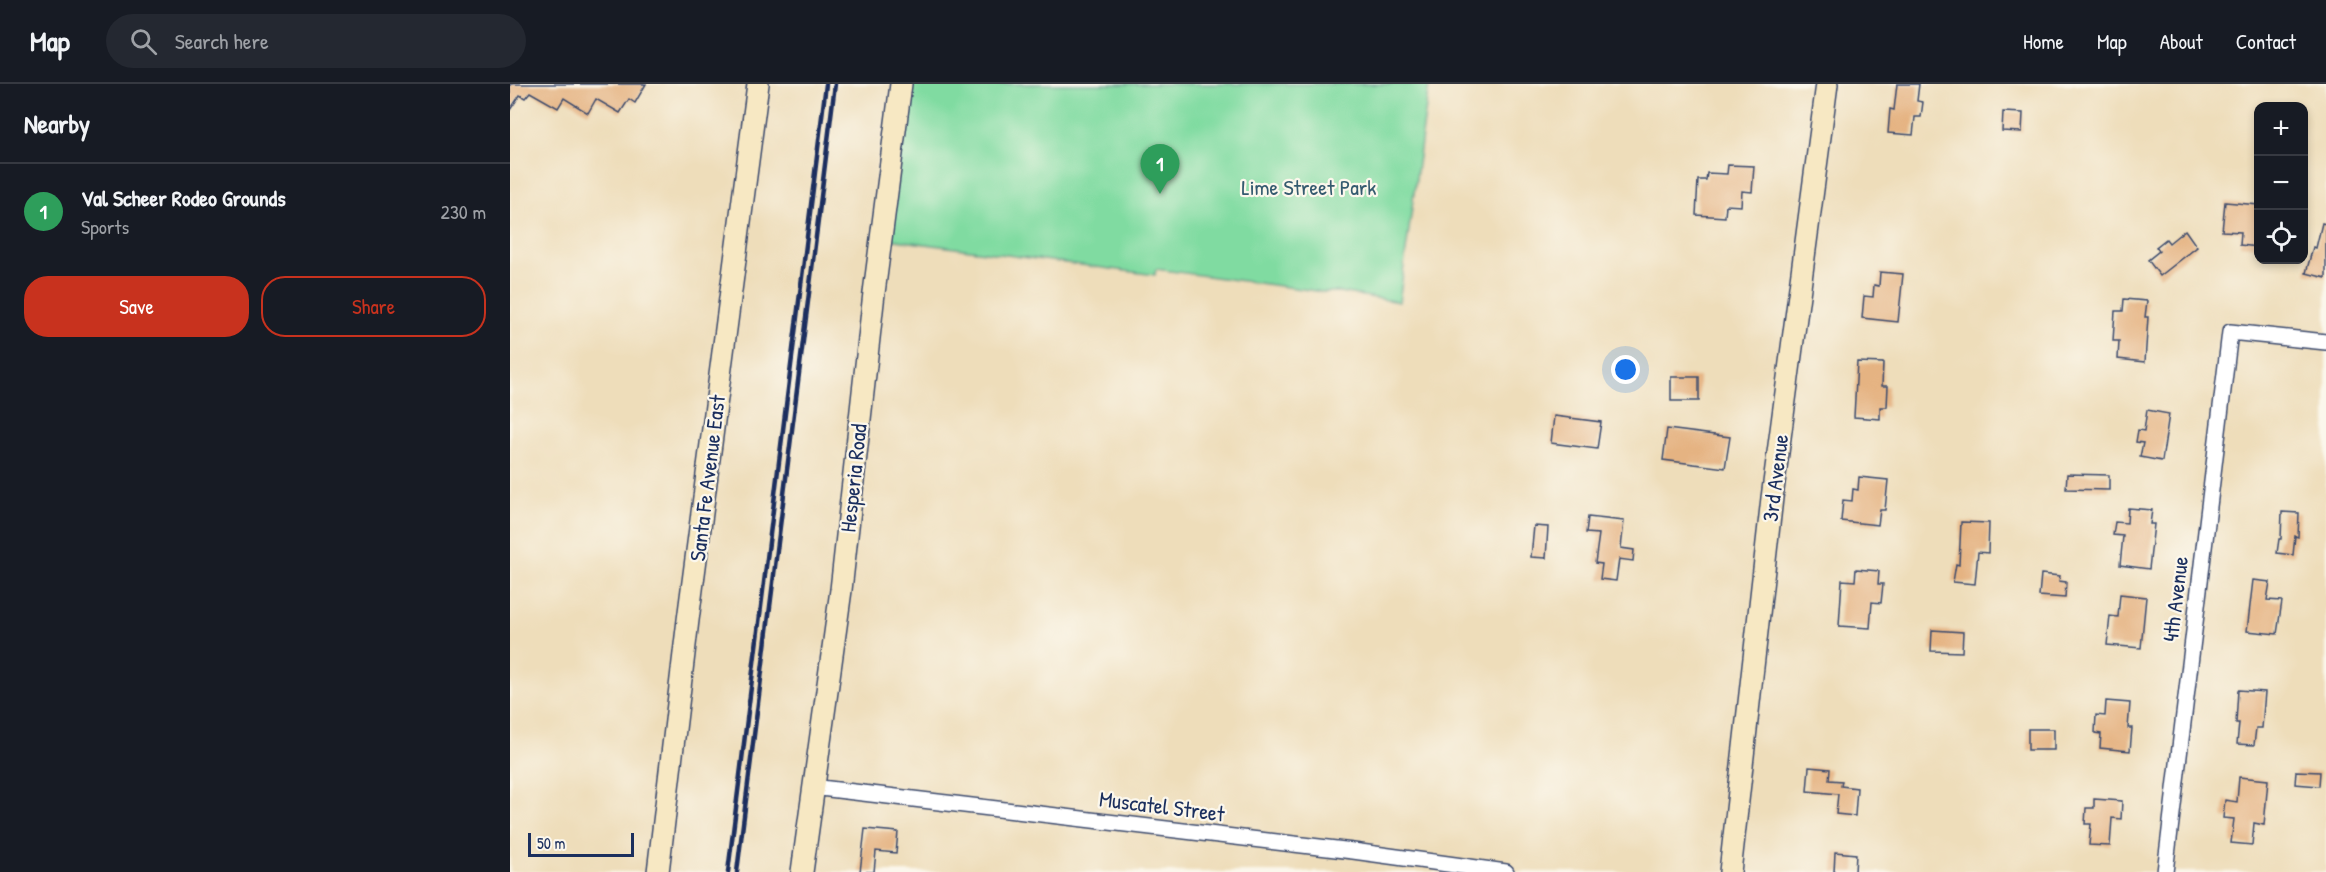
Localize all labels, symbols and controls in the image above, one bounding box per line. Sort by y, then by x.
search box [106,14,526,68]
text: Map [30,22,70,60]
icon: search [127,25,160,58]
text: Search here [175,26,269,56]
text: Home [2023,27,2064,56]
text: Map [2097,27,2127,56]
text: About [2160,27,2203,56]
text: Contact [2236,27,2296,56]
map controls [2254,102,2308,264]
button: + [2254,102,2308,156]
text: Nearby [24,106,90,141]
pin: 1 [1140,144,1180,194]
button: − [2254,156,2308,210]
park label: Lime Street Park [1242,172,1376,202]
text: Val Scheer Rodeo Grounds [81,183,286,213]
text: 1 [40,198,47,225]
text: 230 m [441,198,486,225]
button: locate [2254,210,2308,264]
text: Sports [81,213,129,240]
button: Save [24,276,249,337]
button: Share [261,276,486,337]
your location [1611,355,1640,384]
street label: Santa Fe Avenue East [682,393,732,563]
street label: Hesperia Road [832,422,874,534]
street label: 3rd Avenue [1755,432,1795,523]
street label: 4th Avenue [2155,554,2195,643]
street label: Muscatel Street [1098,783,1227,829]
scale bar [528,830,634,858]
text: 50 m [537,832,566,854]

